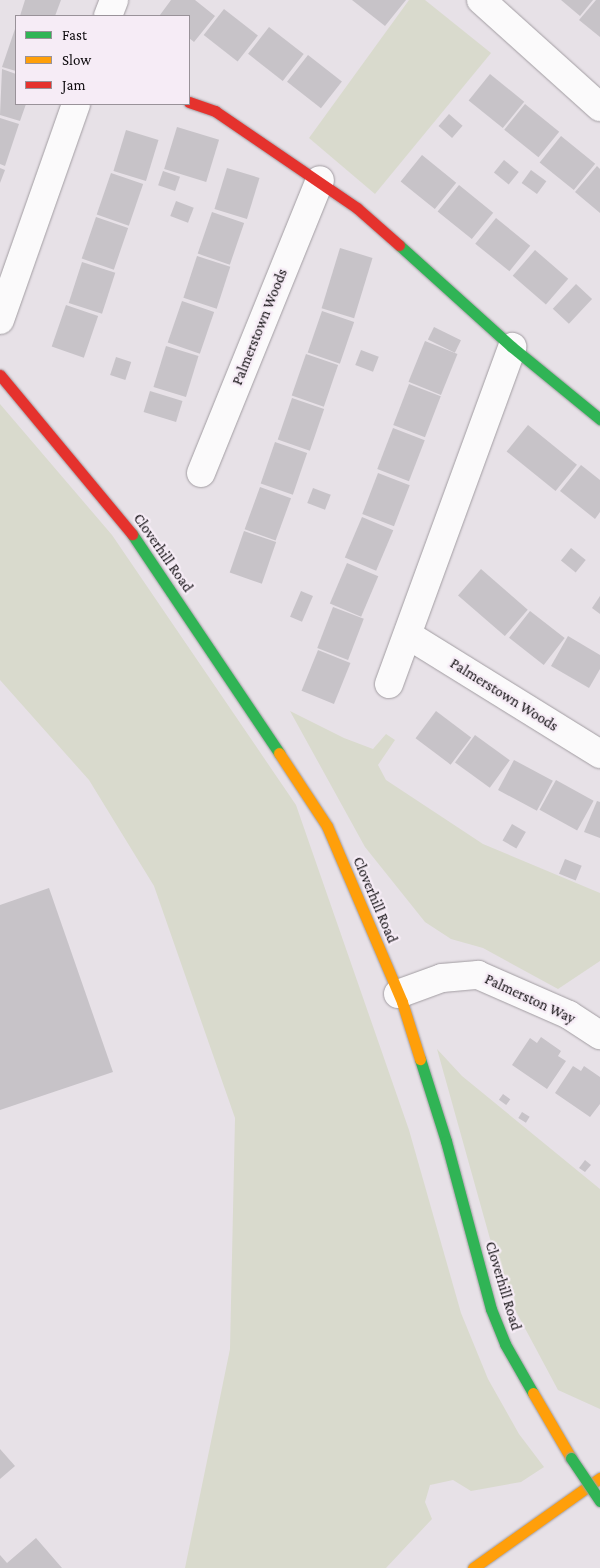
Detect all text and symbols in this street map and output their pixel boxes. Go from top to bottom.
legend [15,15,190,105]
text: Fast [62,27,87,43]
text: Slow [62,52,91,68]
text: Jam [62,77,85,93]
street label: Palmerstown Woods [228,266,292,388]
street label: Cloverhill Road [129,510,197,596]
street label: Palmerstown Woods [447,655,561,735]
street label: Cloverhill Road [349,854,401,946]
street label: Palmerston Way [482,970,578,1028]
street label: Cloverhill Road [481,1239,525,1333]

